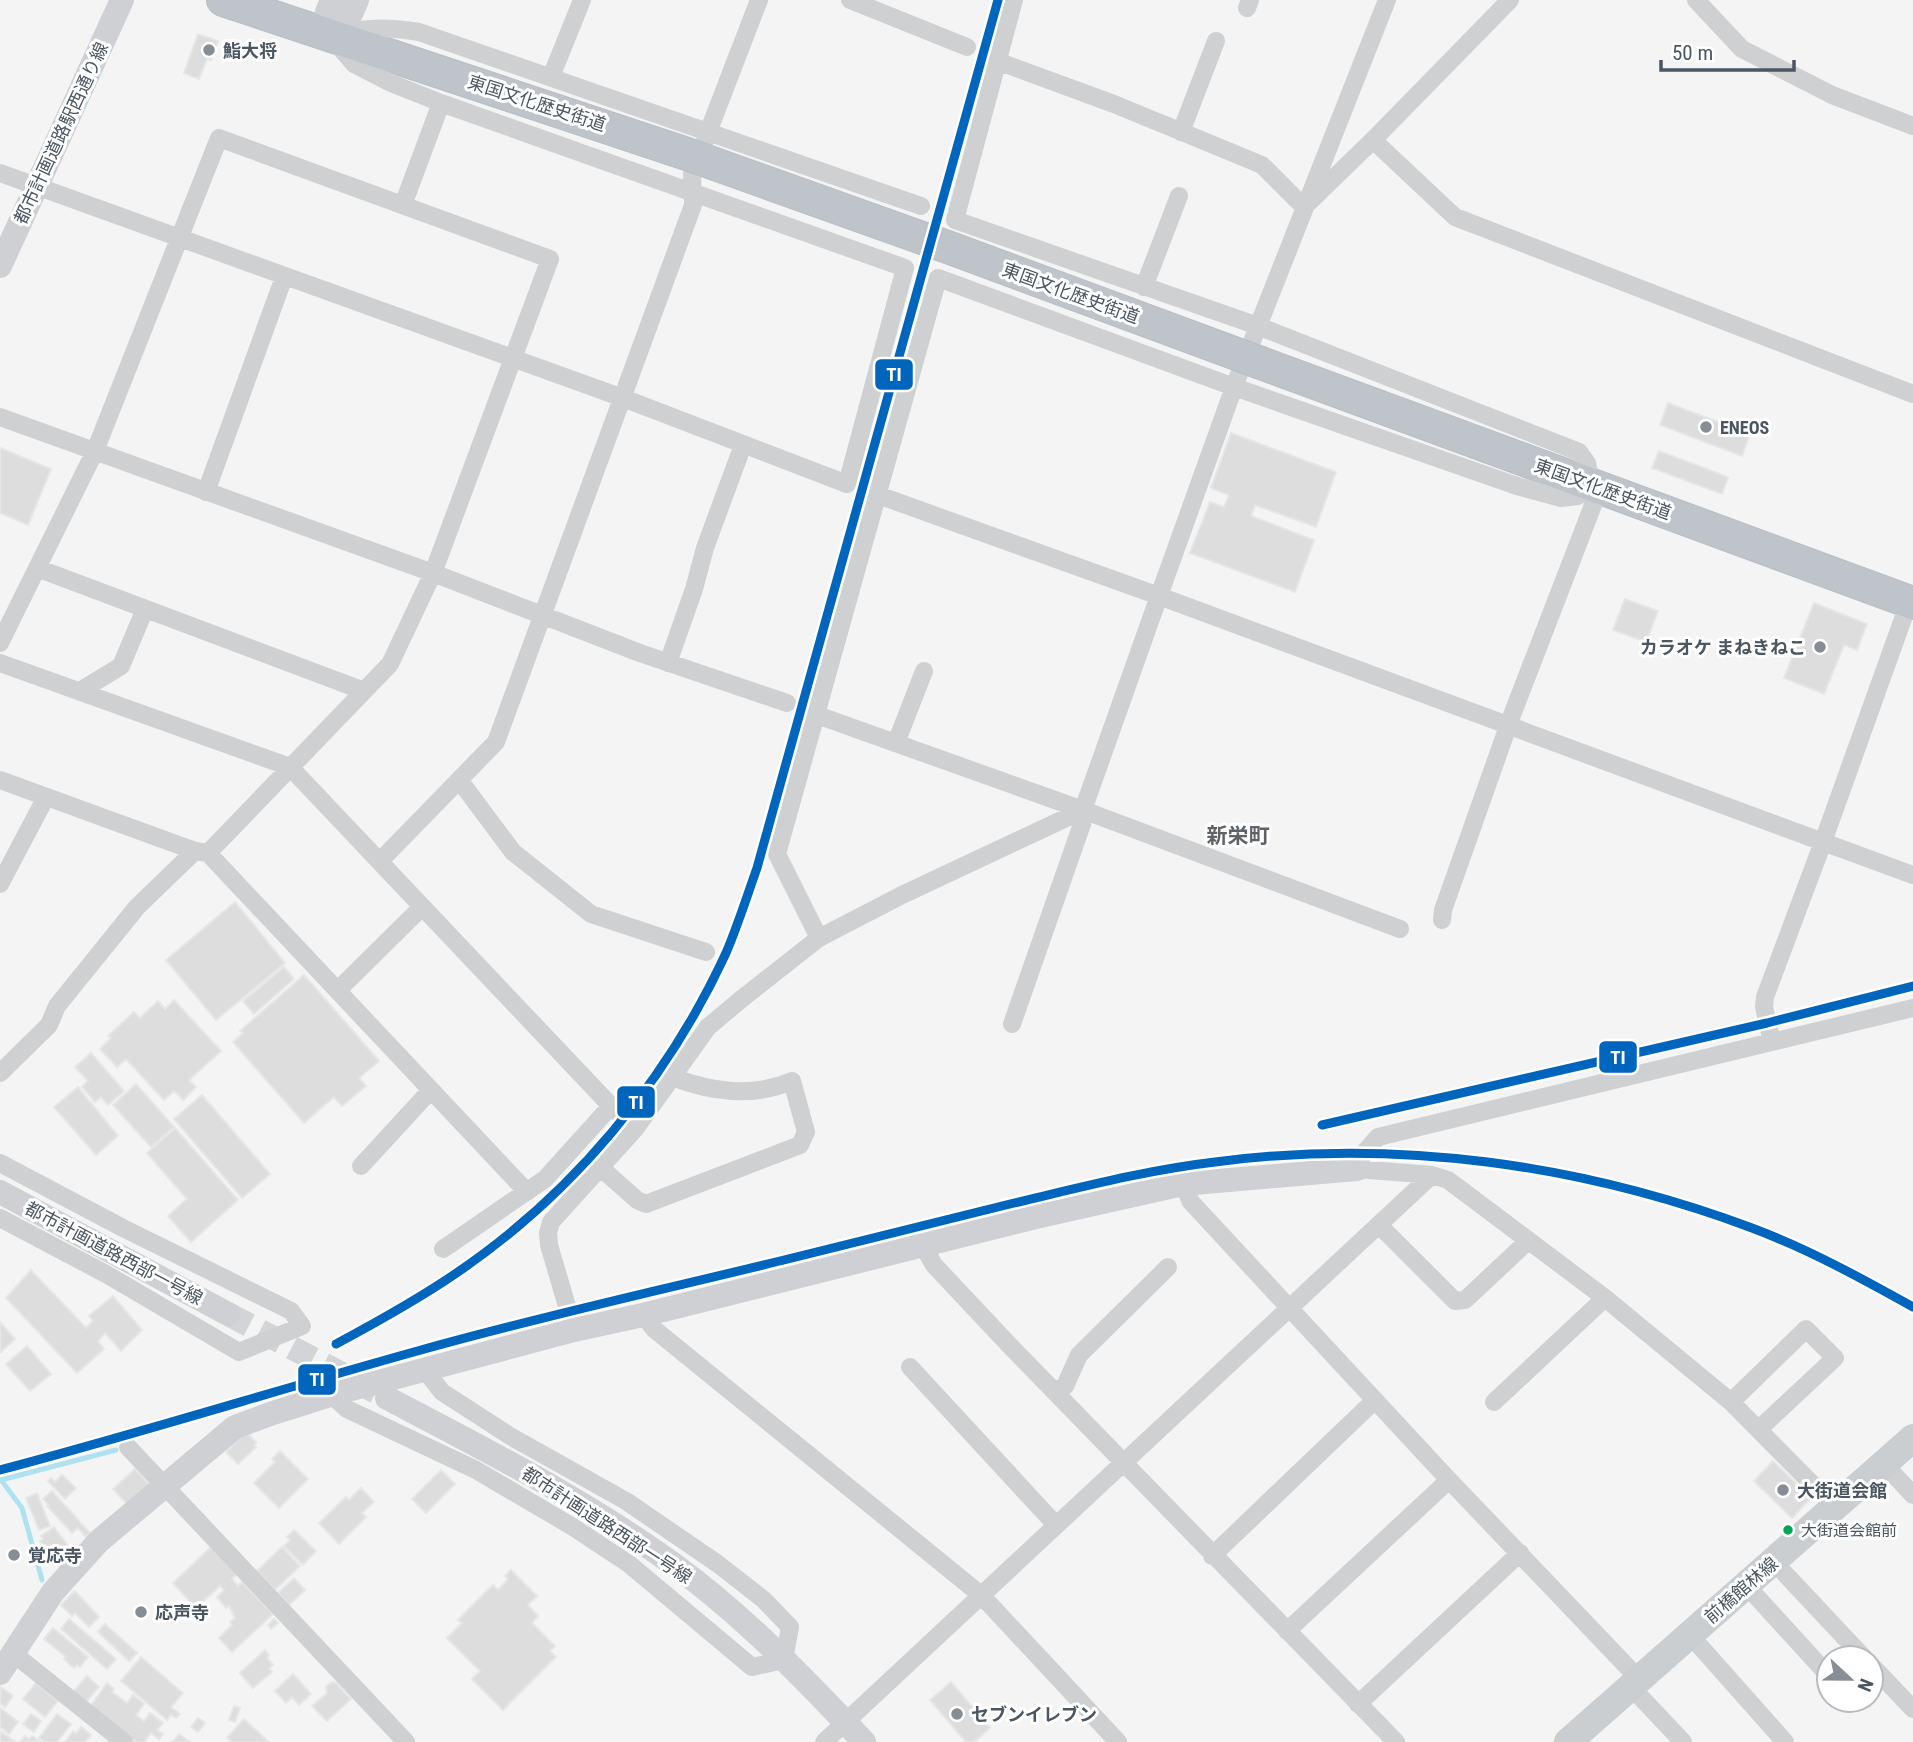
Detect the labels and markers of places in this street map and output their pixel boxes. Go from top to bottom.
place label: 鮨大将 [223,40,277,61]
marker: 鮨大将 [201,42,217,58]
place label: ENEOS [1720,417,1770,438]
marker: ENEOS [1698,419,1714,435]
place label: カラオケ まねきねこ [1640,637,1806,658]
marker: カラオケ まねきねこ [1812,639,1828,655]
place label: 大街道会館 [1797,1480,1887,1501]
marker: 大街道会館 [1775,1482,1791,1498]
place label: 大街道会館前 [1801,1521,1897,1540]
marker: 大街道会館前 [1781,1523,1795,1537]
place label: 覚応寺 [28,1545,82,1566]
marker: 覚応寺 [6,1547,22,1563]
place label: 応声寺 [155,1602,209,1623]
marker: 応声寺 [133,1604,149,1620]
place label: セブンイレブン [971,1704,1097,1725]
marker: セブンイレブン [949,1706,965,1722]

